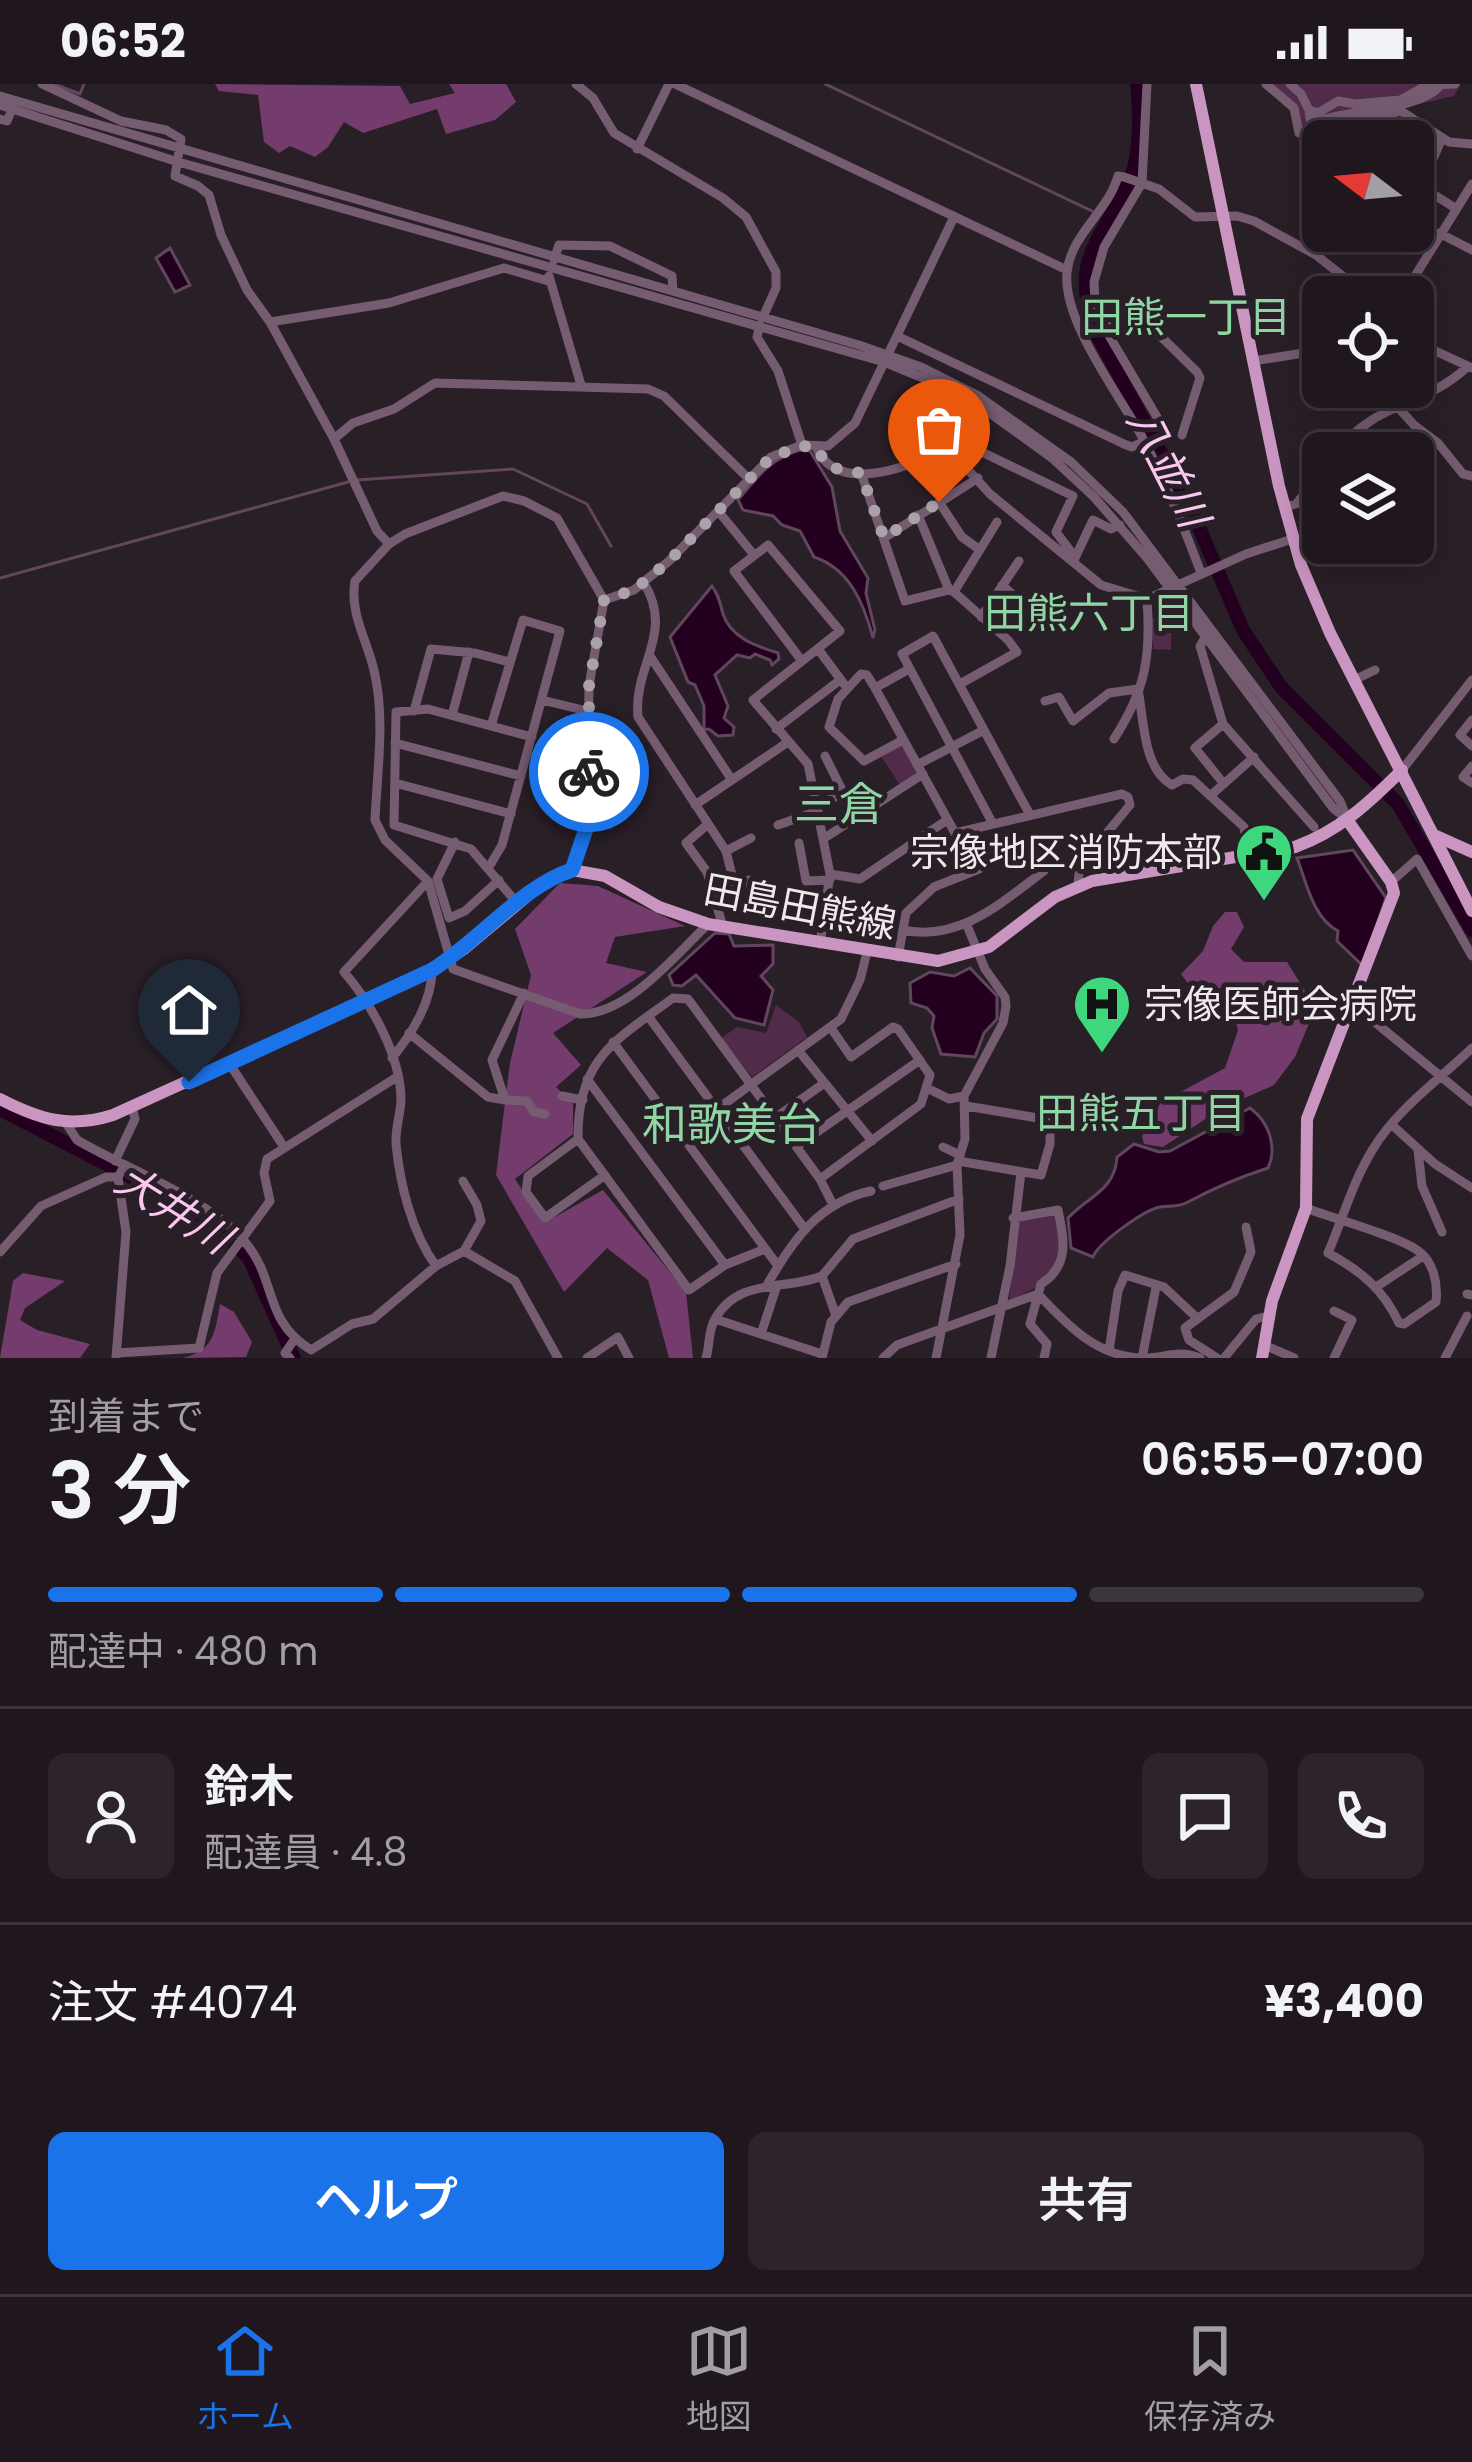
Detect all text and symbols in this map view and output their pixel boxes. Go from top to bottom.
text: 06:52 [60,10,186,73]
north arrow [1302,120,1434,252]
map controls [1302,120,1434,564]
button: locate [1302,276,1434,408]
district label: 田熊一丁目 [1081,288,1291,347]
pin [888,379,990,502]
icon: bag [906,397,972,463]
water label: 八並川 [1113,398,1225,541]
button: layers [1302,432,1434,564]
district label: 田熊六丁目 [984,584,1194,643]
courier [529,712,649,832]
icon: bike [556,739,622,805]
district label: 三倉 [794,773,884,836]
public building icon: 宗像地区消防本部 [1233,821,1295,903]
place label: 宗像地区消防本部 [910,825,1222,880]
street label: 田島田熊線 [699,861,901,953]
pin [138,959,240,1082]
hospital icon: 宗像医師会病院 [1071,973,1133,1055]
icon: home [156,977,222,1043]
place label: 宗像医師会病院 [1144,977,1417,1032]
district label: 田熊五丁目 [1036,1084,1246,1143]
district label: 和歌美台 [642,1093,822,1156]
water label: 大井川 [104,1151,245,1270]
text: 到着まで [48,1389,204,1444]
text: 06:55–07:00 [1141,1428,1424,1491]
text: 3 分 [48,1436,191,1545]
text: 配達中 · 480 m [48,1624,318,1679]
button: person [48,1753,174,1879]
button: chat [1142,1753,1268,1879]
button: phone [1298,1753,1424,1879]
text: 鈴木 [204,1755,294,1818]
text: 配達員 · 4.8 [204,1825,407,1880]
text: ¥3,400 [1265,1970,1424,2033]
text: 注文 #4074 [48,1971,297,2034]
button: ヘルプ [48,2132,724,2270]
button: 共有 [748,2132,1424,2270]
tab: ホーム [196,2318,294,2442]
tab: 地図 [686,2318,752,2442]
tab: 保存済み [1144,2318,1276,2442]

